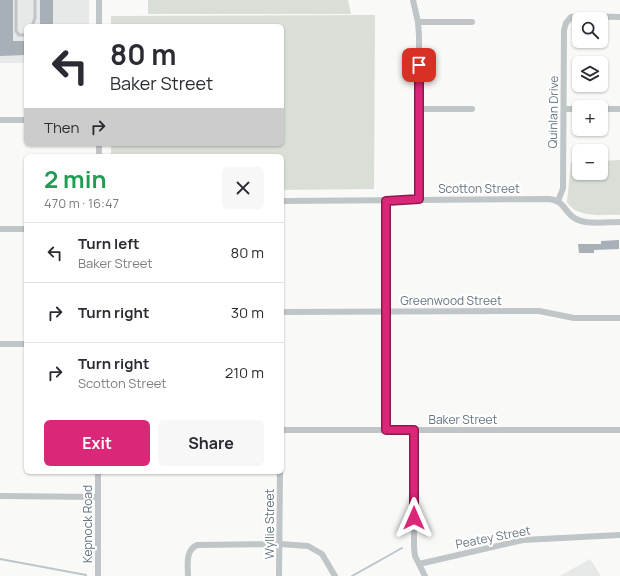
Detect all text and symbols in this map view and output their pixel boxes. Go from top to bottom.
map controls [572,12,608,180]
button: search [572,12,608,48]
text: 80 m [110,35,176,73]
icon: left [44,40,96,92]
pin [402,48,436,82]
icon: arrive [408,54,430,76]
button: layers [572,56,608,92]
text: Baker Street [110,71,213,95]
street label: Quinlan Drive [544,75,562,149]
button: + [572,100,608,136]
icon: right [87,116,109,138]
text: Then [44,117,79,138]
button: − [572,144,608,180]
text: 2 min [44,162,106,195]
button: close [222,167,264,209]
street label: Scotton Street [438,180,520,197]
text: 470 m · 16:47 [44,194,119,212]
text: Turn left [78,233,140,254]
icon: left [44,242,66,264]
text: 80 m [230,242,264,263]
text: Baker Street [78,254,153,272]
street label: Greenwood Street [400,292,502,309]
icon: right [44,302,66,324]
text: Turn right [78,302,149,323]
text: 30 m [231,302,264,323]
text: Turn right [78,353,149,374]
icon: right [44,362,66,384]
text: 210 m [225,362,264,383]
text: Scotton Street [78,374,167,392]
street label: Baker Street [429,411,498,428]
button: Exit [44,420,150,466]
button: Share [158,420,264,466]
street label: Kepnock Road [79,485,96,563]
street label: Wyllie Street [261,488,278,559]
position arrow [393,497,435,539]
street label: Peatey Street [454,521,532,553]

